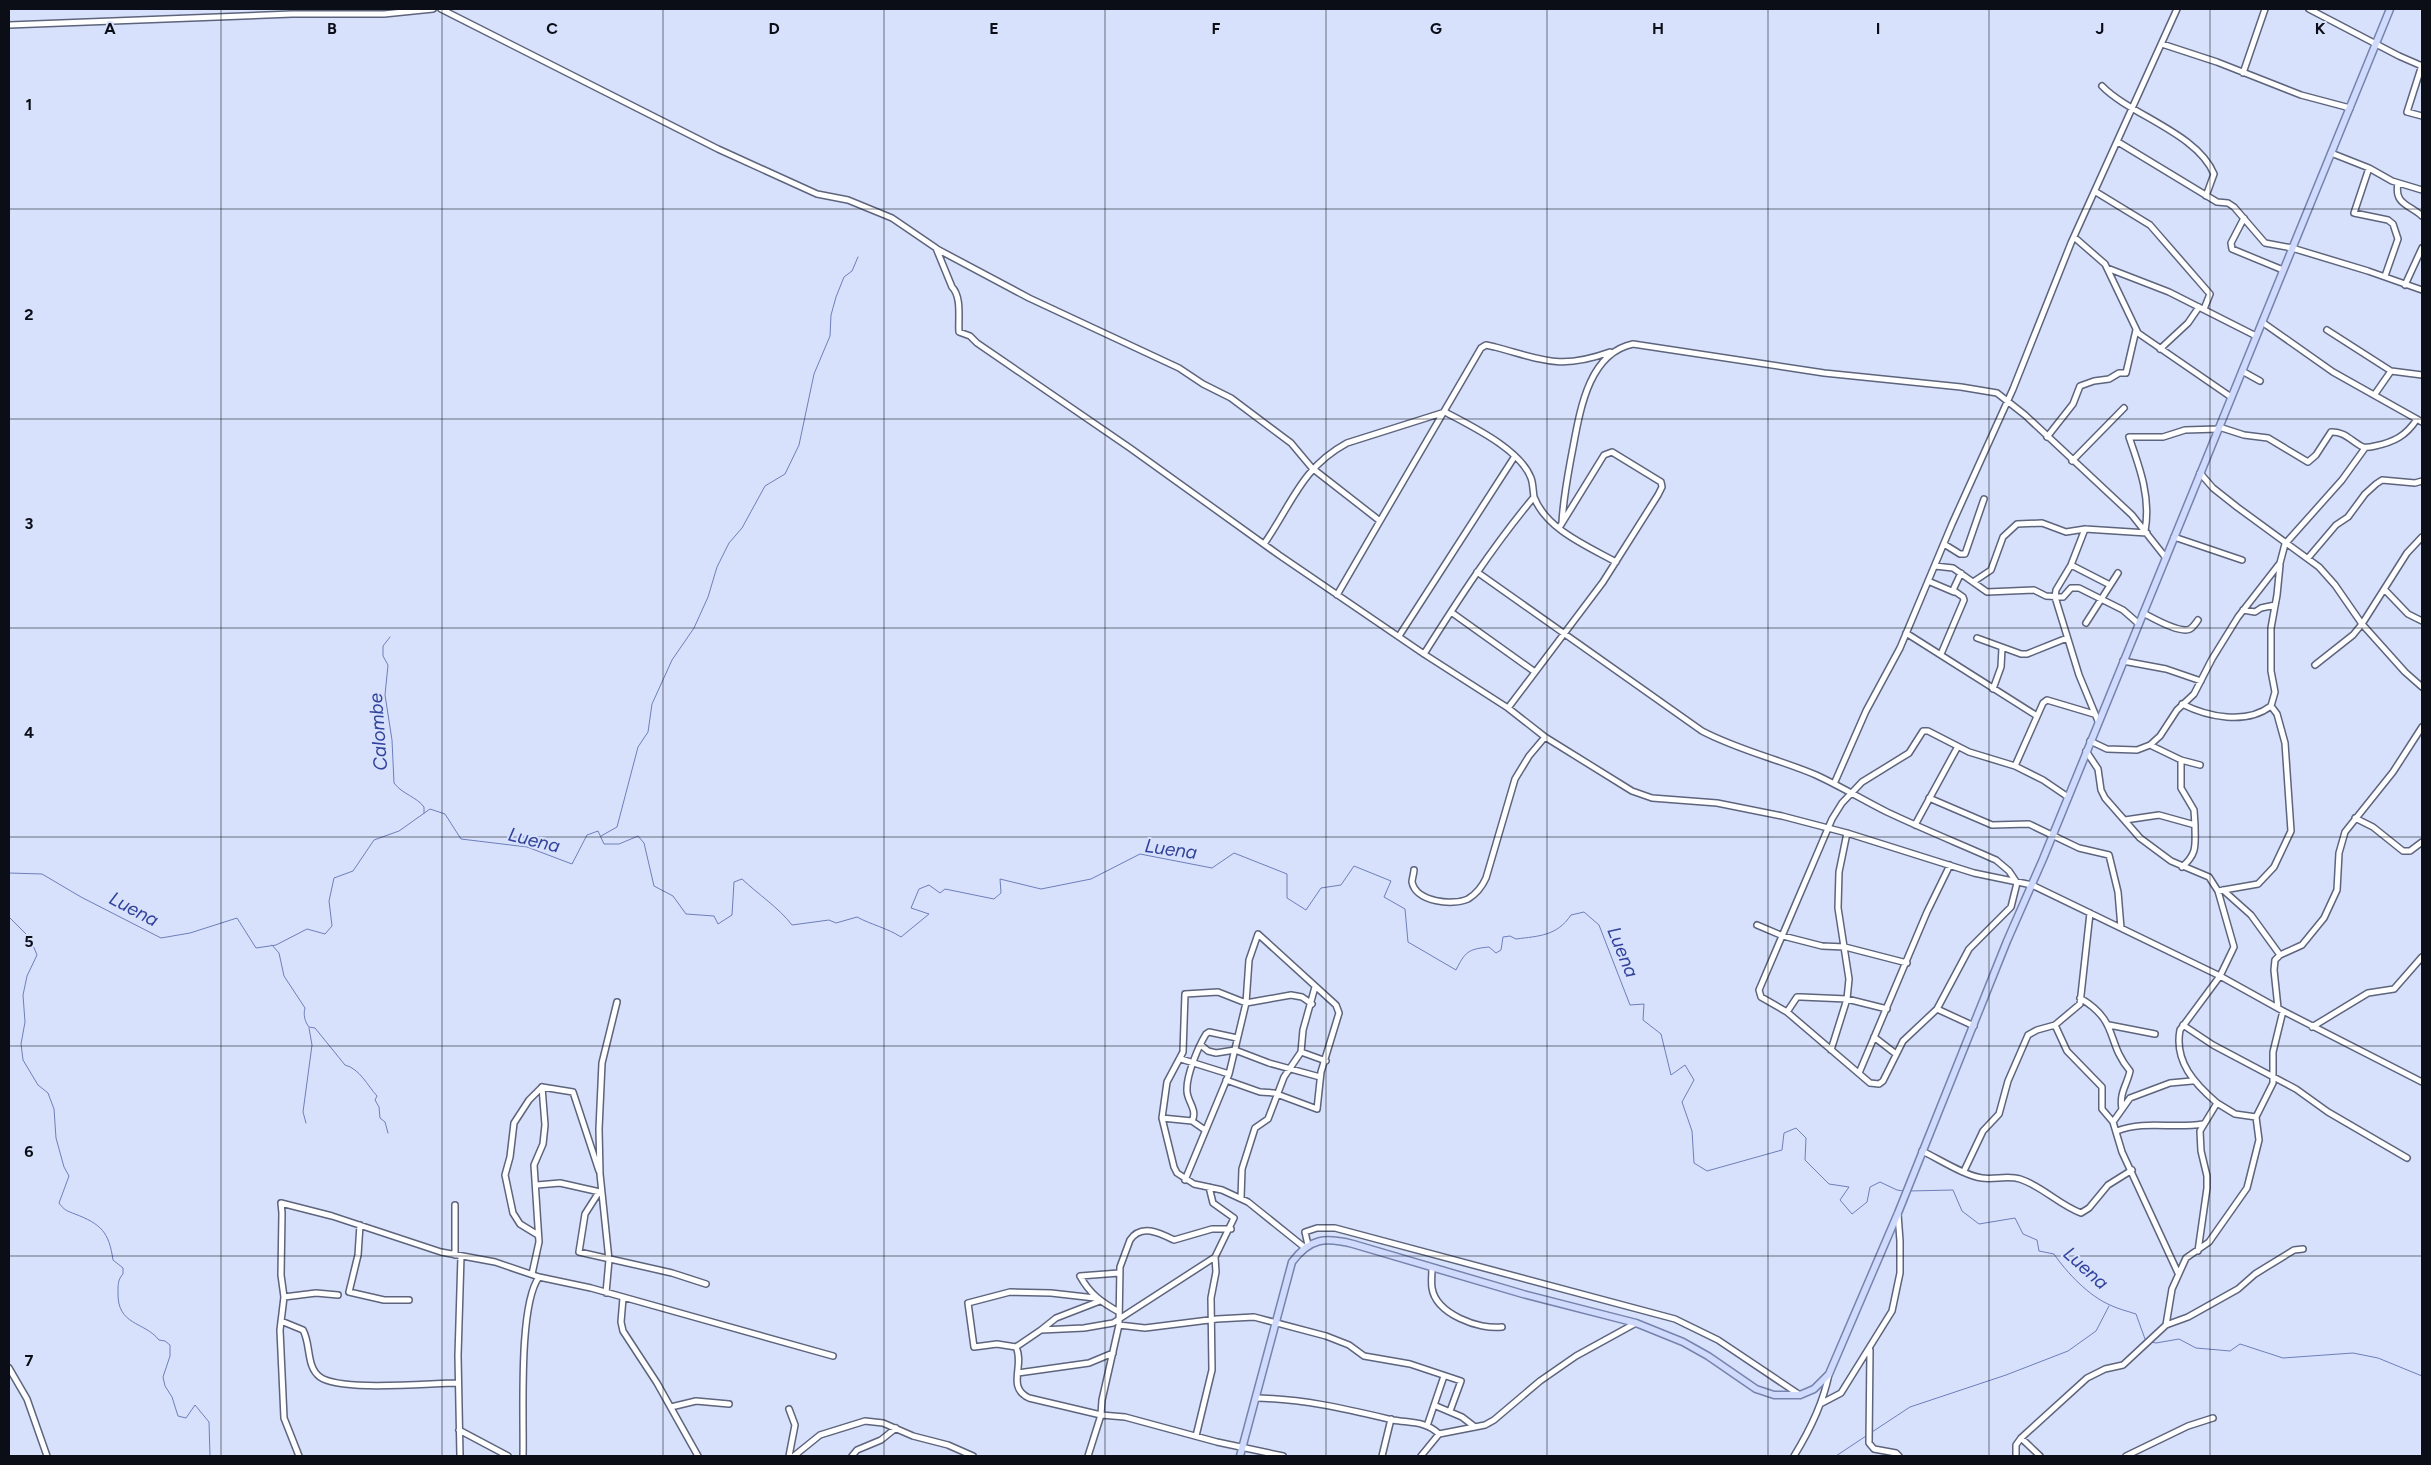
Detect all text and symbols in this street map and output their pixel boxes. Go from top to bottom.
text: A [104,19,116,38]
text: B [327,19,337,38]
text: C [546,19,558,38]
text: D [768,19,780,38]
text: E [989,19,999,38]
text: F [1212,19,1221,38]
text: G [1430,19,1442,38]
text: H [1652,19,1664,38]
text: I [1876,19,1880,38]
text: J [2096,19,2104,38]
text: K [2315,19,2326,38]
text: 1 [26,95,32,114]
text: 2 [24,305,34,324]
text: 3 [25,514,34,533]
water label: Calombe [364,692,392,772]
text: 4 [24,723,34,742]
water label: Luena [506,822,562,858]
water label: Luena [1143,834,1199,864]
water label: Luena [105,886,163,932]
water label: Luena [1602,923,1644,981]
text: 5 [24,932,34,951]
text: 6 [24,1142,34,1161]
water label: Luena [2059,1242,2113,1294]
text: 7 [25,1351,34,1370]

